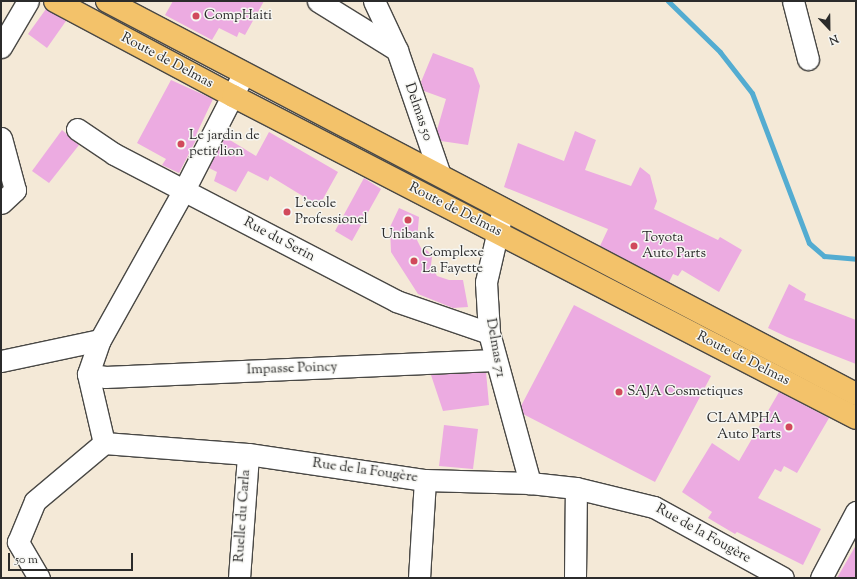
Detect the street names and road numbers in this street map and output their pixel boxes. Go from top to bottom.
street label: Route de Delmas [118,30,216,92]
street label: Delmas 50 [400,81,436,143]
street label: Route de Delmas [406,179,504,241]
street label: Rue du Serin [240,214,318,266]
street label: Delmas 71 [482,317,508,379]
street label: Route de Delmas [694,328,792,390]
street label: Impasse Poincy [246,359,338,379]
street label: Rue de la Fougère [311,455,419,487]
street label: Ruelle du Carla [231,469,255,563]
street label: Rue de la Fougère [653,501,753,567]

